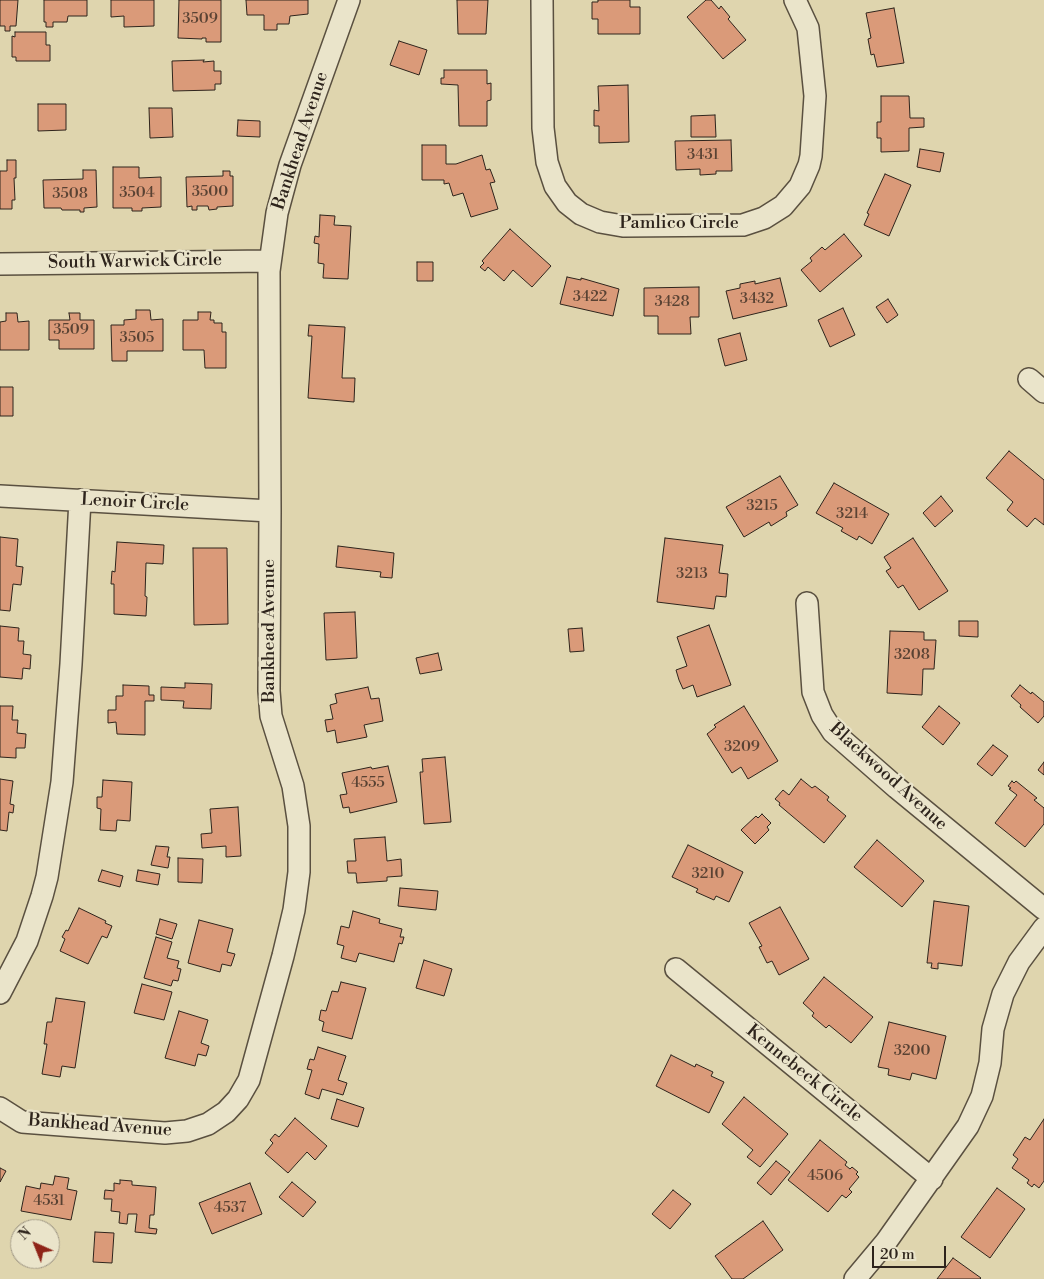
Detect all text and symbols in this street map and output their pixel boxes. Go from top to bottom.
house number: 3509 [182,10,218,28]
street label: Bankhead Avenue [268,69,334,213]
house number: 3431 [687,146,719,164]
house number: 3500 [192,183,228,201]
house number: 3504 [119,184,155,202]
house number: 3508 [52,185,88,203]
street label: Pamlico Circle [619,213,739,235]
street label: South Warwick Circle [48,250,222,274]
house number: 3422 [573,288,607,306]
house number: 3432 [740,290,774,308]
house number: 3428 [654,293,690,311]
house number: 3509 [53,321,89,339]
house number: 3505 [120,329,154,347]
street label: Lenoir Circle [80,489,190,517]
house number: 3215 [746,497,778,515]
house number: 3214 [836,505,868,523]
street label: Bankhead Avenue [259,559,281,703]
house number: 3213 [676,565,708,583]
house number: 3208 [894,646,930,664]
street label: Blackwood Avenue [825,718,951,836]
house number: 3209 [724,738,760,756]
house number: 4555 [351,774,385,792]
house number: 3210 [692,865,724,883]
street label: Kennebeck Circle [741,1020,867,1128]
house number: 3200 [894,1042,930,1060]
street label: Bankhead Avenue [27,1110,173,1142]
house number: 4506 [807,1167,843,1185]
house number: 4531 [33,1192,65,1210]
house number: 4537 [214,1199,246,1217]
north arrow [10,1219,60,1269]
text: N [15,1224,36,1244]
scale bar [874,1236,948,1268]
text: 20 m [880,1245,915,1264]

